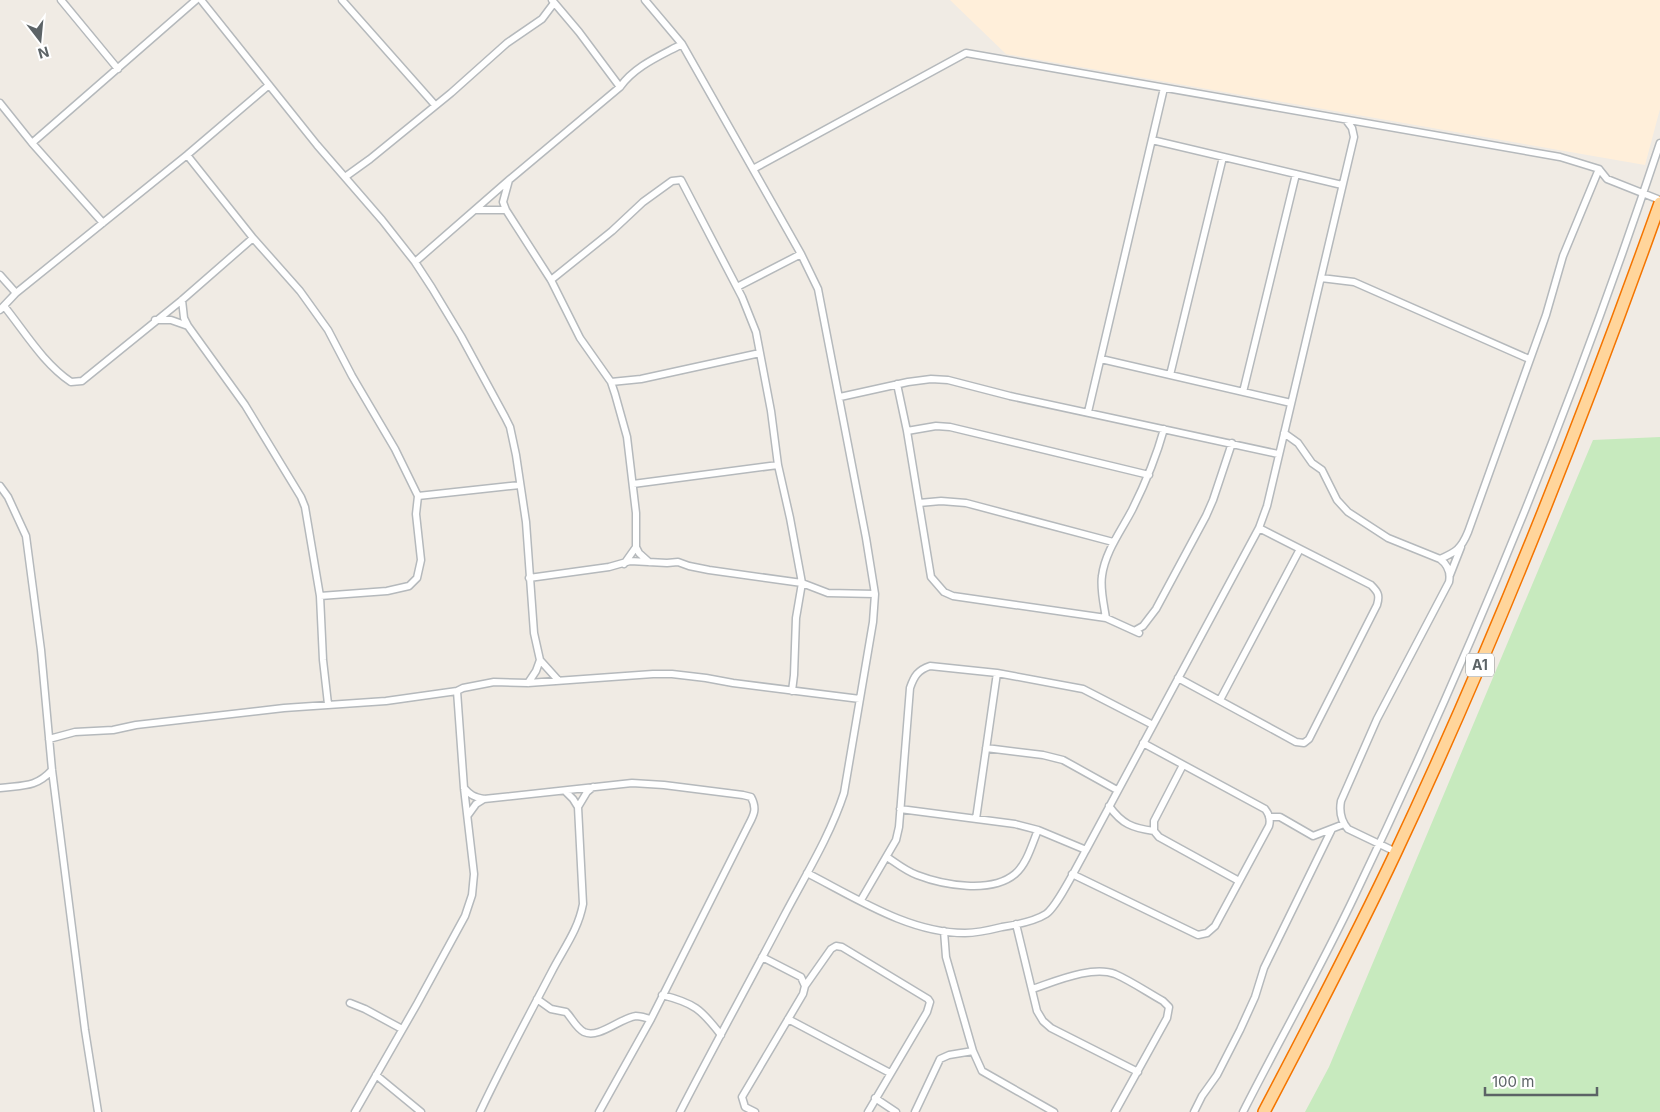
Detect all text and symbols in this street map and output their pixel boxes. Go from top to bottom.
north arrow [15,15,65,65]
text: N [36,43,51,63]
road number: A1 [1466,654,1494,676]
scale bar [1485,1064,1598,1096]
text: 100 m [1492,1072,1534,1091]

